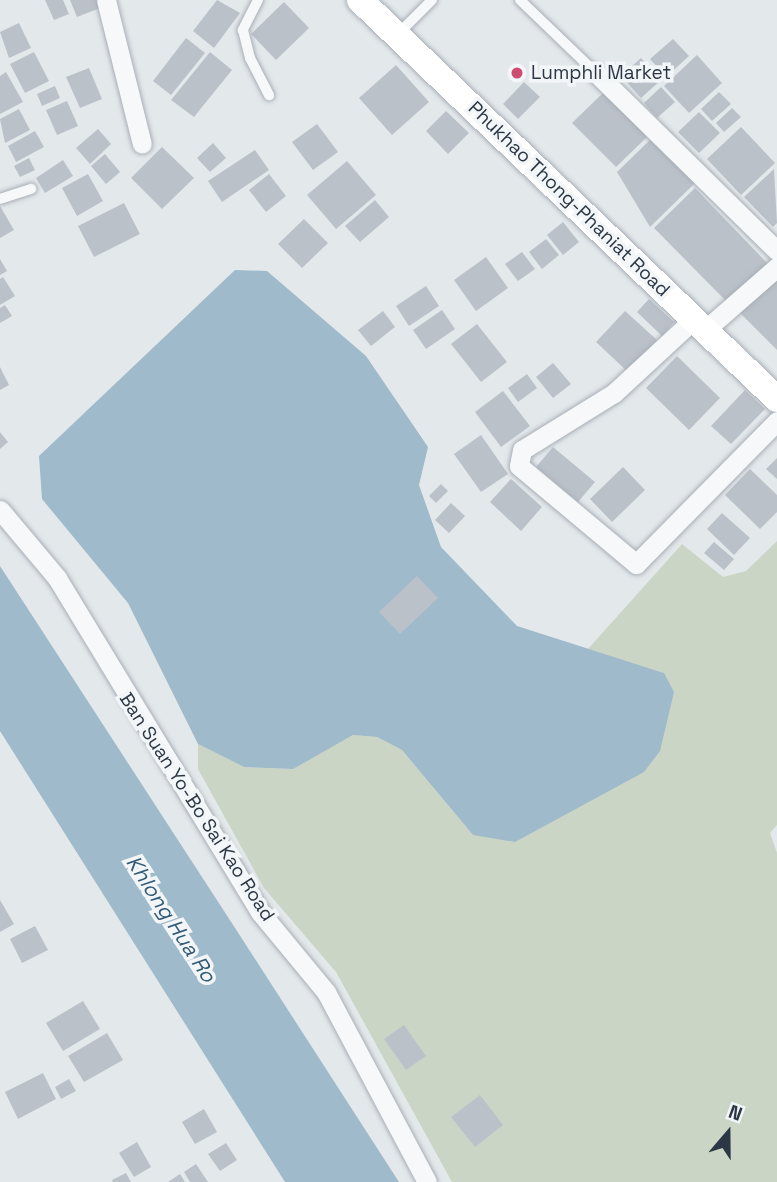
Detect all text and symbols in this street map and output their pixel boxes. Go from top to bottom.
place label: Lumphli Market [531,62,671,84]
marker: Lumphli Market [509,65,525,81]
street label: Phukhao Thong-Phaniat Road [463,96,675,302]
street label: Ban Suan Yo-Bo Sai Kao Road [114,688,280,926]
water label: Khlong Hua Ro [121,851,221,987]
north arrow [693,1098,763,1168]
text: N [725,1099,746,1127]

